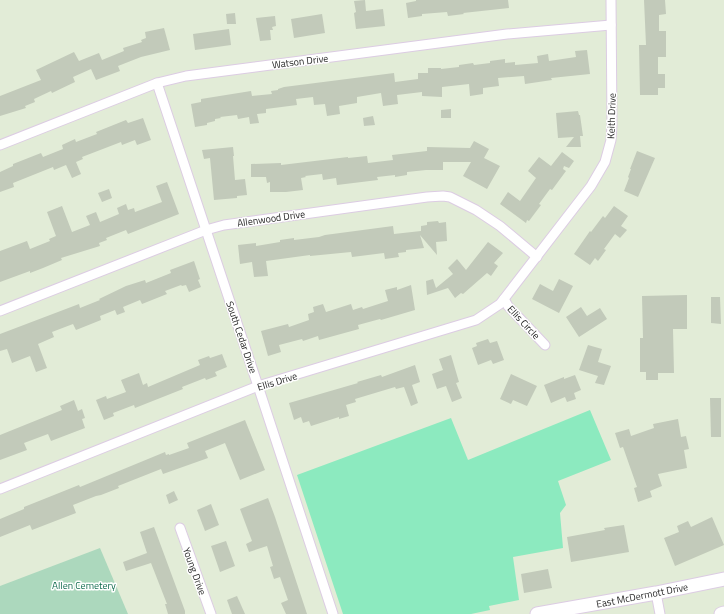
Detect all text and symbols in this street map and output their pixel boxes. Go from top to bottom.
street label: Watson Drive [271,51,329,72]
street label: Keith Drive [603,93,620,139]
street label: Allenwood Drive [236,206,306,231]
street label: South Cedar Drive [222,299,261,375]
street label: Ellis Circle [504,302,543,343]
street label: Ellis Drive [255,368,299,395]
street label: Young Drive [179,545,210,597]
park label: Allen Cemetery [52,578,116,593]
street label: East McDermott Drive [595,579,689,612]

